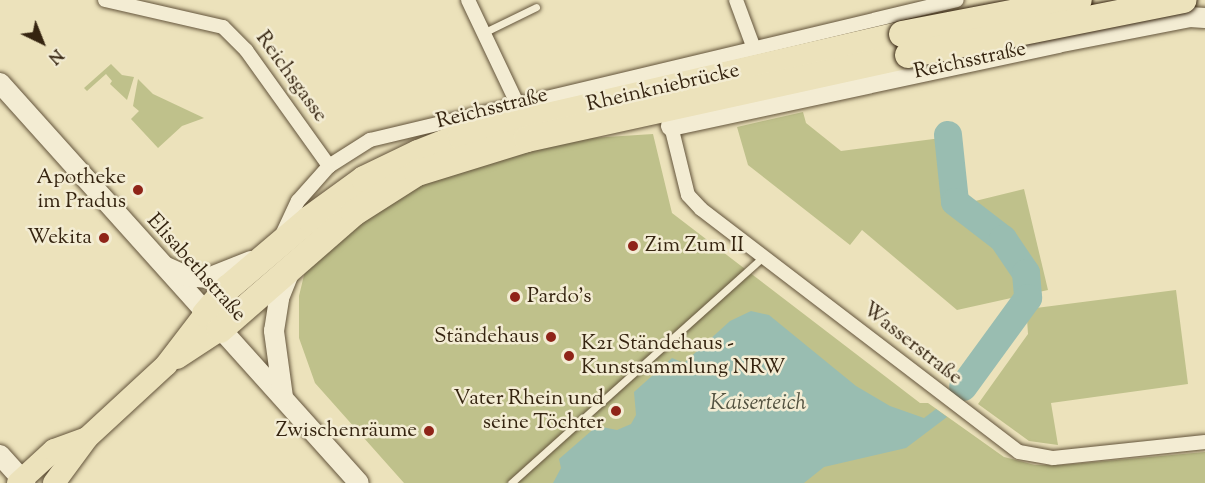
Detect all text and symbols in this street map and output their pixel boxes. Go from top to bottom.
north arrow [12,12,72,72]
street label: Reichsgasse [250,27,332,127]
street label: Reichsstraße [912,37,1028,85]
text: N [42,43,67,68]
street label: Rheinkniebrücke [584,58,742,118]
street label: Reichsstraße [434,83,550,135]
place label: Apotheke im Pradus [36,165,126,215]
marker: Apotheke im Pradus [131,183,145,197]
street label: Elisabethstraße [141,209,251,327]
place label: Wekita [27,225,92,251]
marker: Wekita [97,231,111,245]
place label: Zim Zum II [645,233,744,259]
marker: Zim Zum II [626,239,640,253]
place label: Pardo's [527,284,592,310]
marker: Pardo's [508,290,522,304]
street label: Wasserstraße [857,297,967,391]
place label: Ständehaus [434,324,539,350]
marker: Ständehaus [544,330,558,344]
place label: K21 Ständehaus - Kunstsammlung NRW [581,331,785,381]
marker: K21 Ständehaus - Kunstsammlung NRW [562,349,576,363]
place label: Vater Rhein und seine Töchter [454,386,604,436]
water label: Kaiserteich [710,392,806,418]
marker: Vater Rhein und seine Töchter [609,404,623,418]
place label: Zwischenräume [276,418,417,444]
marker: Zwischenräume [422,424,436,438]

